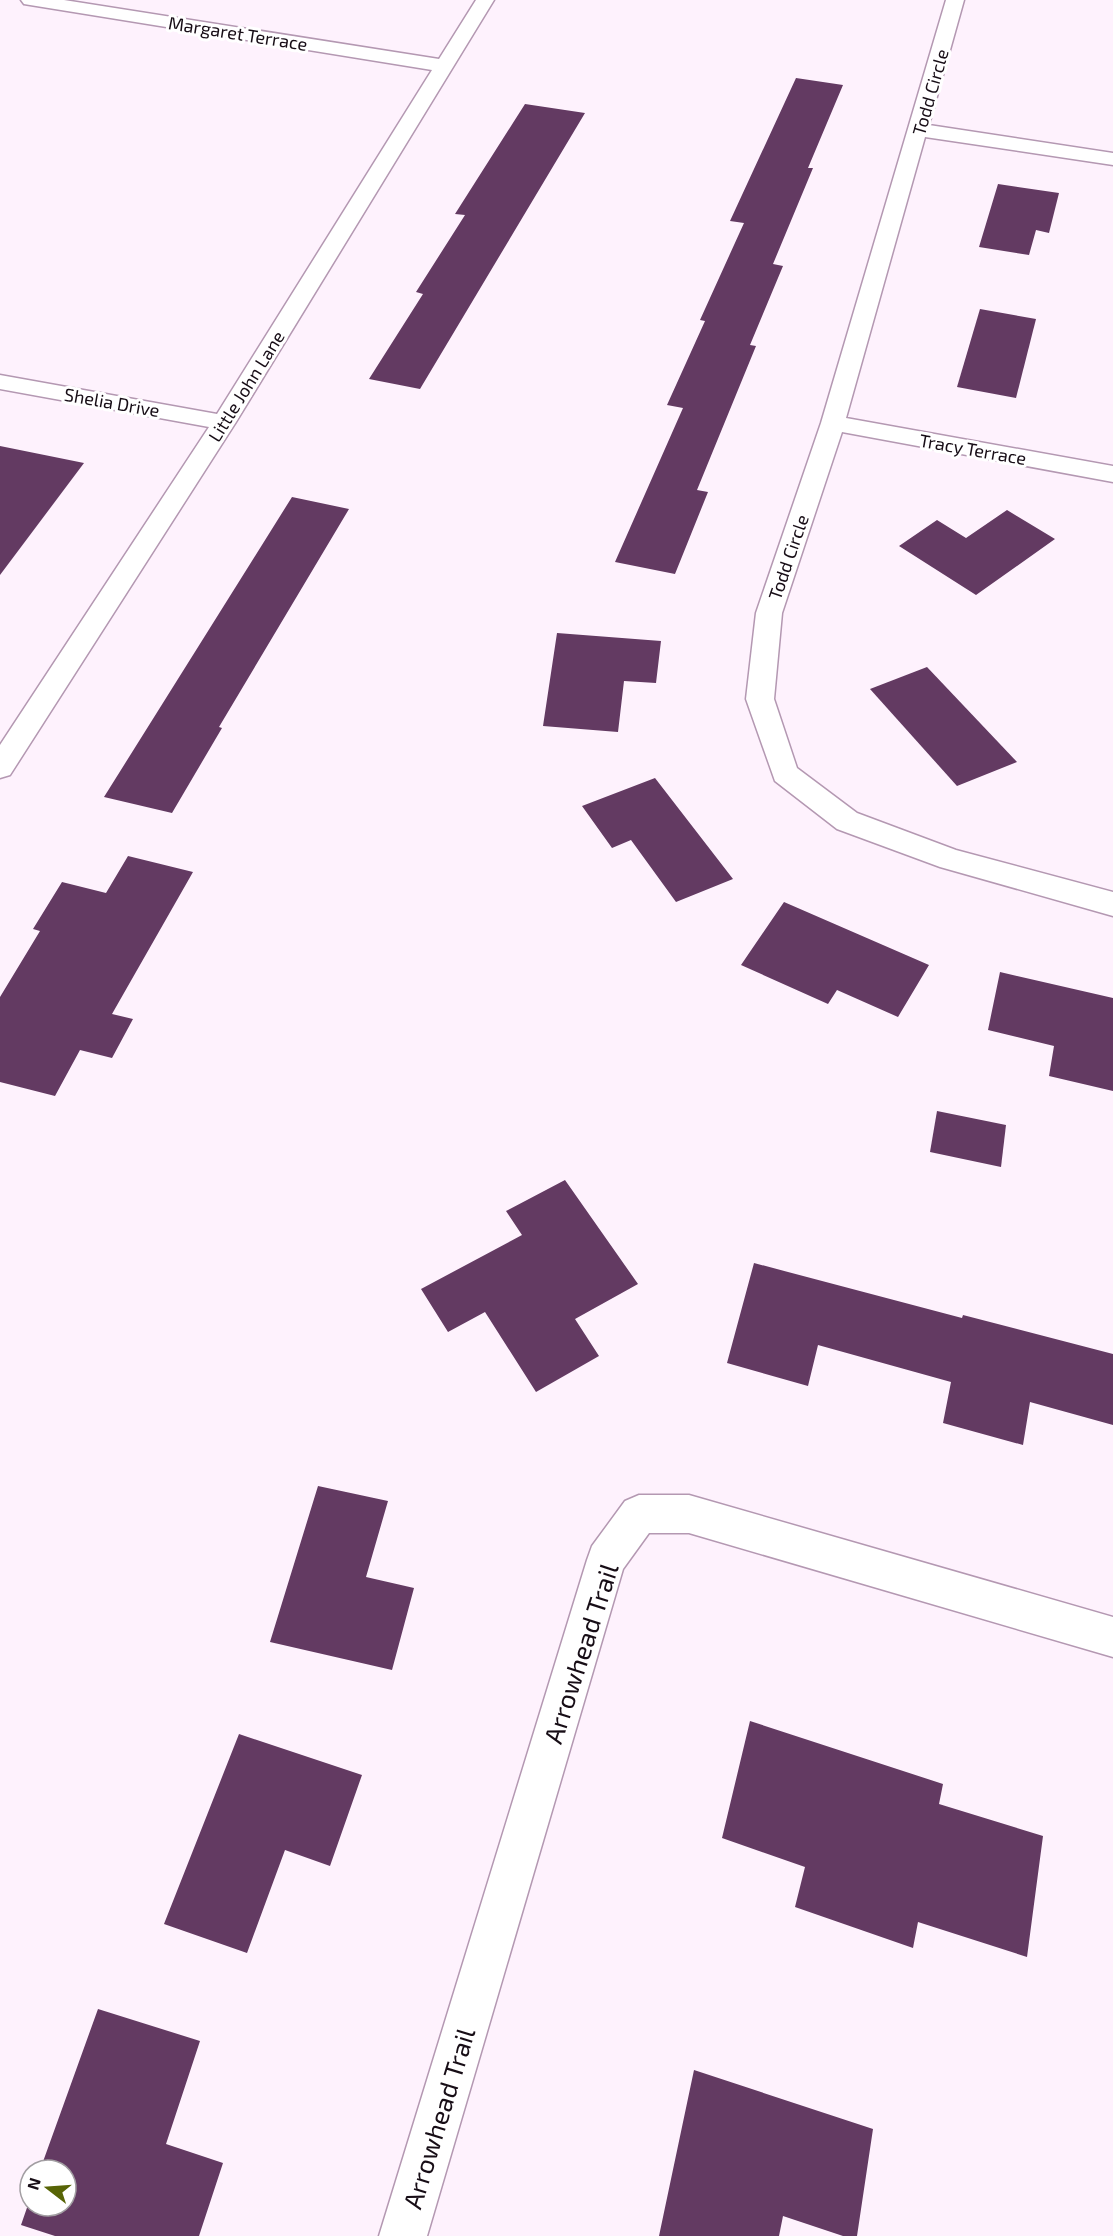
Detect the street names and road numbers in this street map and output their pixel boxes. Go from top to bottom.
street label: Margaret Terrace [167,11,309,55]
street label: Todd Circle [907,46,953,138]
street label: Little John Lane [203,326,289,446]
street label: Shelia Drive [62,383,162,421]
street label: Tracy Terrace [918,429,1028,469]
street label: Todd Circle [763,511,813,603]
street label: Arrowhead Trail [536,1559,624,1747]
street label: Arrowhead Trail [396,2023,480,2212]

